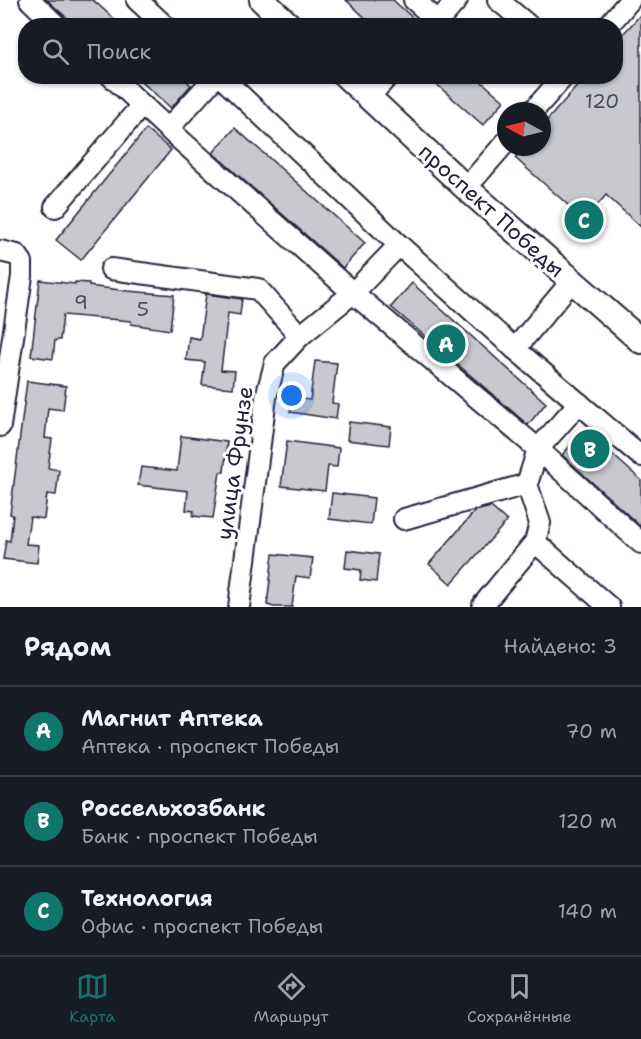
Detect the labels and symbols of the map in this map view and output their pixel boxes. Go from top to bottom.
house number: 120 [585,88,619,114]
north arrow [497,102,551,156]
street label: проспект Победы [412,137,571,284]
pin: C [564,198,604,242]
house number: 9 [74,289,88,315]
house number: 5 [137,296,149,322]
pin: A [426,322,466,366]
your location [277,381,306,410]
street label: улица Фрунзе [209,384,260,542]
pin: B [570,426,610,472]

